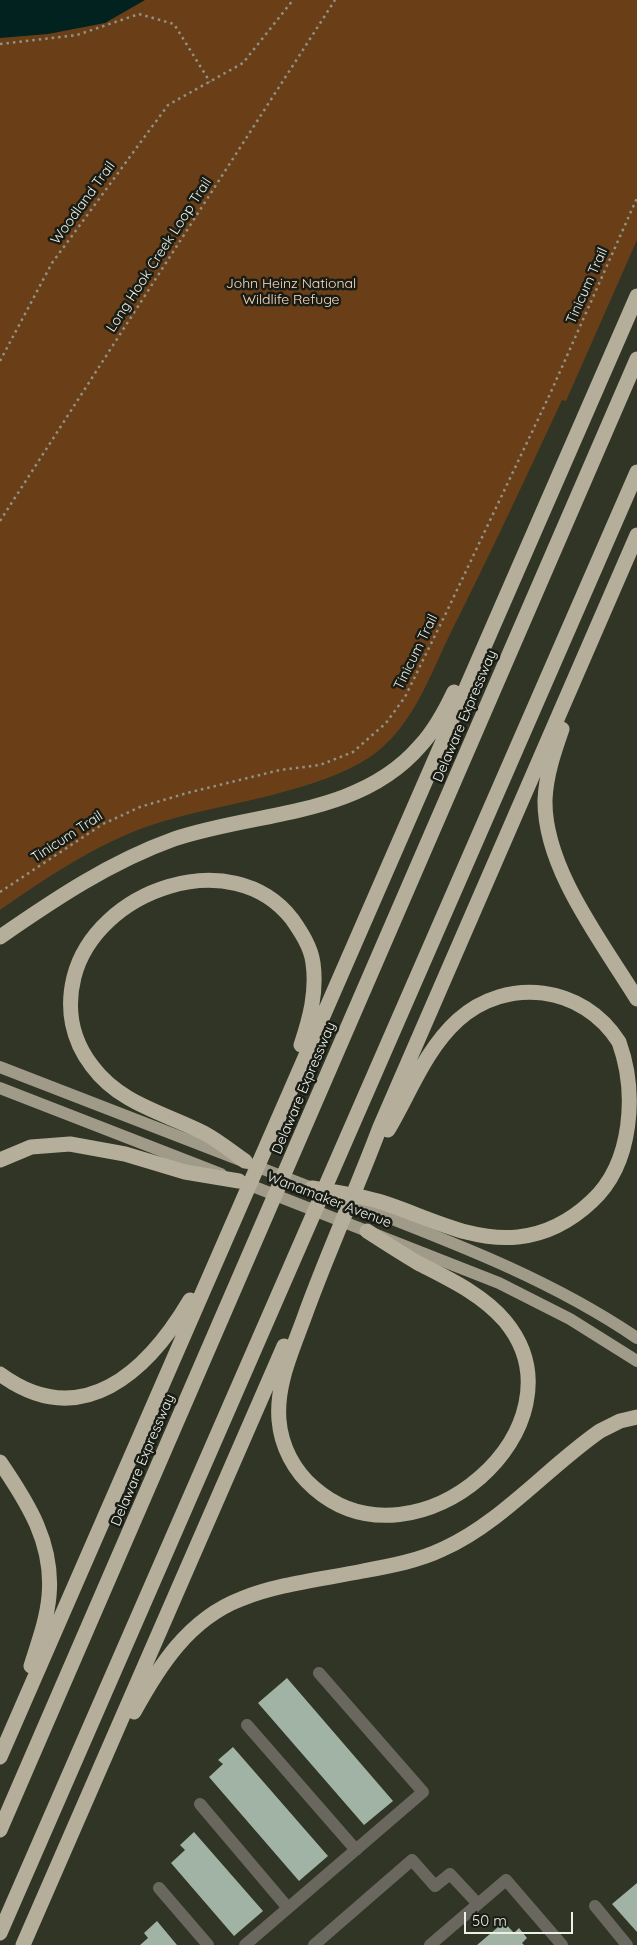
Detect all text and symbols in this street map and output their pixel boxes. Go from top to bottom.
street label: Woodland Trail [47,158,119,248]
street label: Long Hook Creek Loop Trail [103,175,215,335]
street label: Tinicum Trail [563,245,611,327]
park label: John Heinz National Wildlife Refuge [226,276,356,308]
street label: Tinicum Trail [391,612,441,692]
street label: Delaware Expressway [430,647,500,785]
street label: Tinicum Trail [28,808,106,866]
street label: Delaware Expressway [269,1019,339,1157]
street label: Wanamaker Avenue [264,1169,394,1231]
street label: Delaware Expressway [108,1391,178,1529]
scale bar [467,1902,576,1934]
text: 50 m [472,1911,507,1930]

